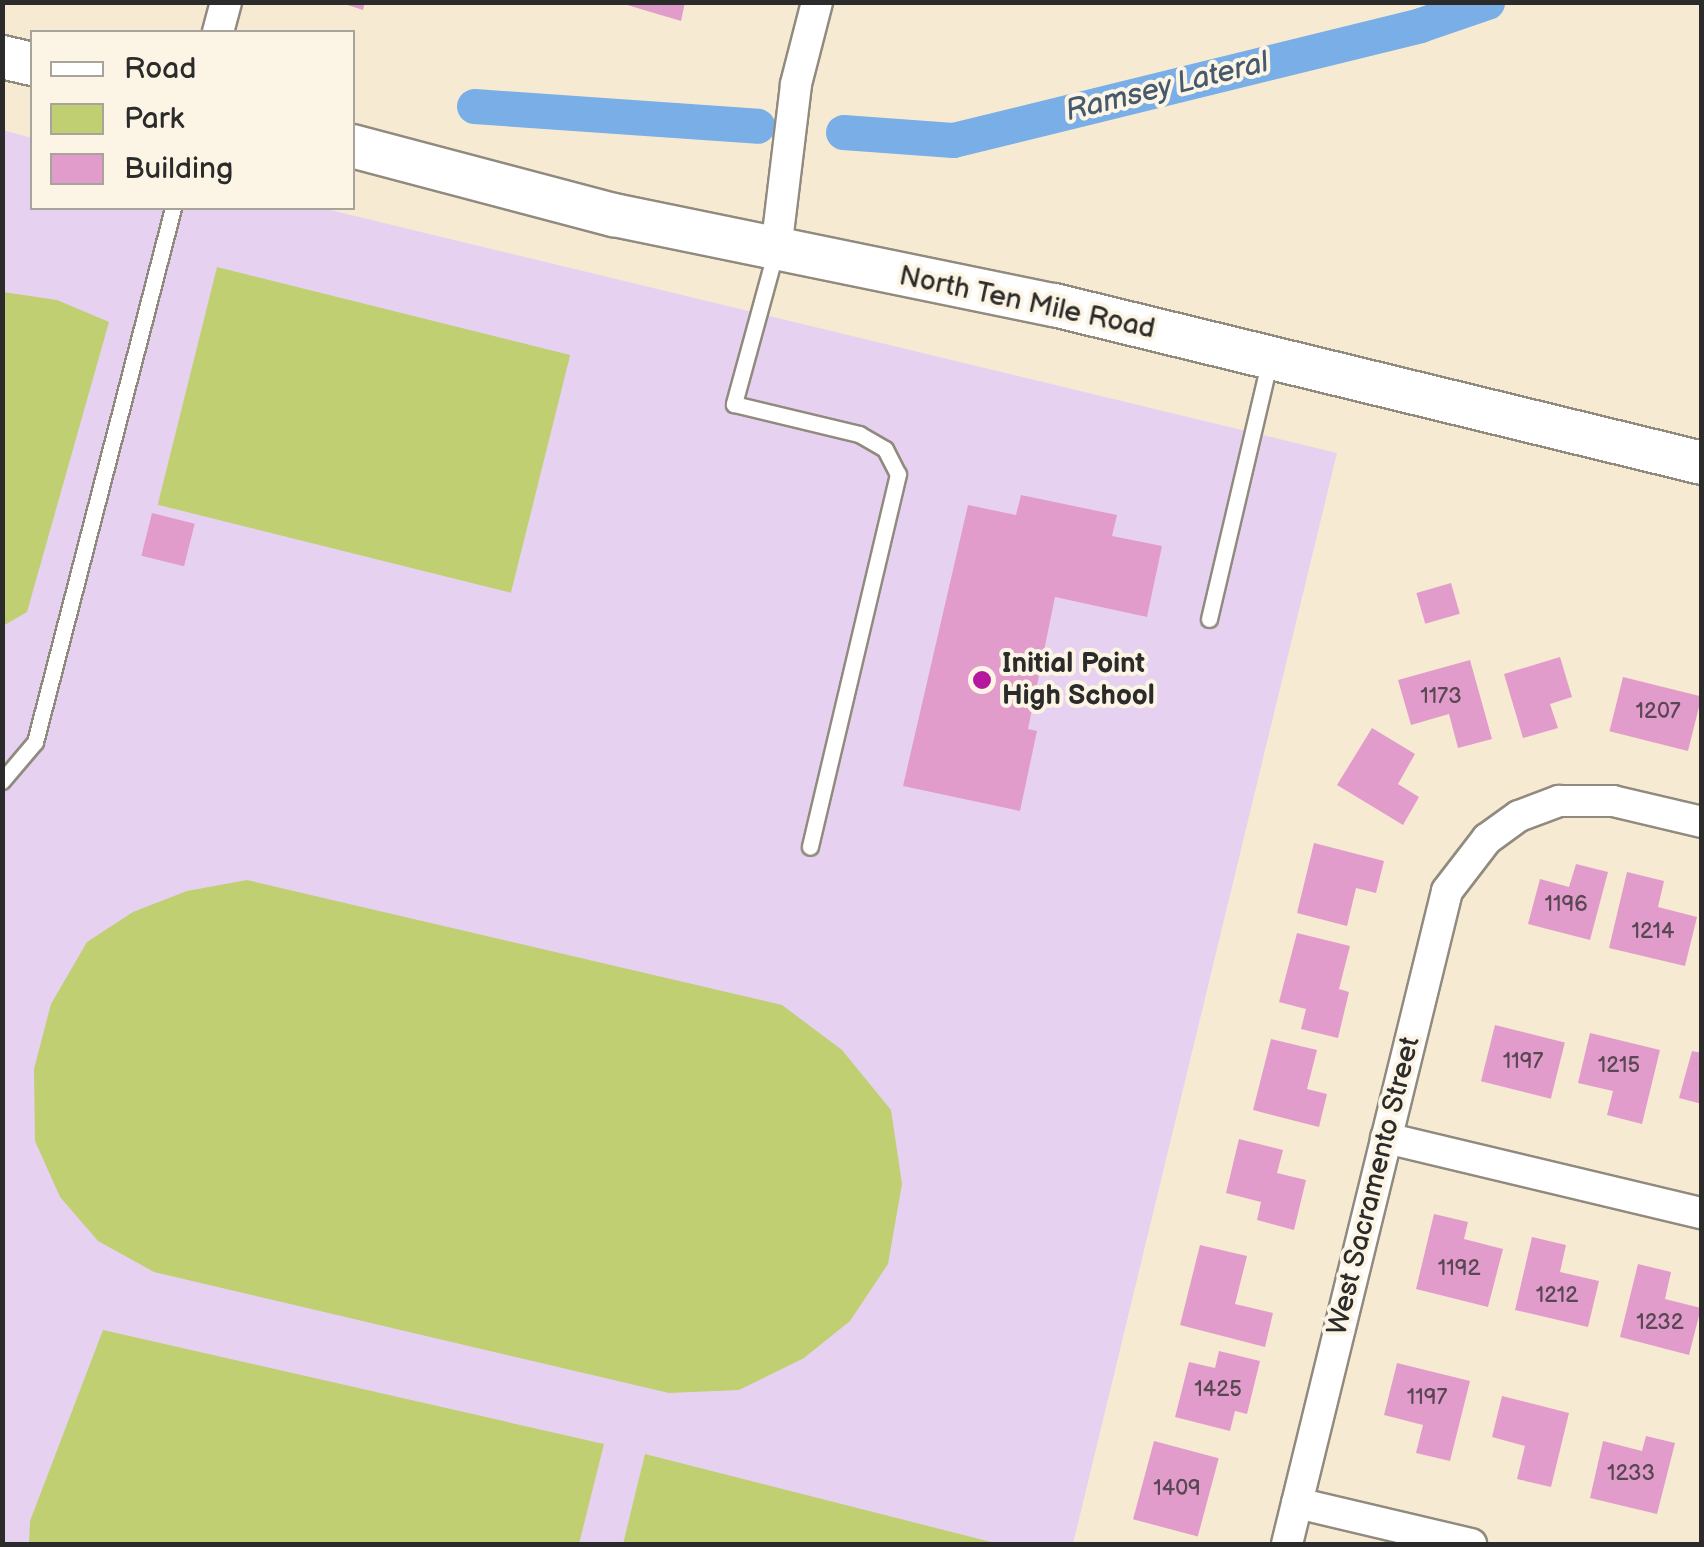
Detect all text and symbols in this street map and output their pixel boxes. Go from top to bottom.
legend [30,30,355,210]
water label: Ramsey Lateral [1061,44,1273,130]
text: Road [124,51,197,87]
text: Park [124,101,184,137]
text: Building [124,151,233,187]
street label: North Ten Mile Road [896,259,1158,347]
place label: Initial Point High School [1002,647,1155,713]
marker: Initial Point High School [971,669,993,691]
house number: 1173 [1420,684,1462,710]
house number: 1207 [1635,699,1681,725]
house number: 1196 [1544,892,1588,918]
house number: 1214 [1631,919,1675,945]
street label: West Sacramento Street [1321,1033,1427,1339]
house number: 1197 [1503,1049,1543,1075]
house number: 1215 [1598,1053,1640,1079]
house number: 1192 [1438,1256,1480,1282]
house number: 1212 [1536,1283,1578,1309]
house number: 1232 [1636,1310,1684,1336]
house number: 1425 [1194,1377,1242,1403]
house number: 1197 [1407,1385,1447,1411]
house number: 1233 [1607,1461,1655,1487]
house number: 1409 [1153,1476,1201,1502]

